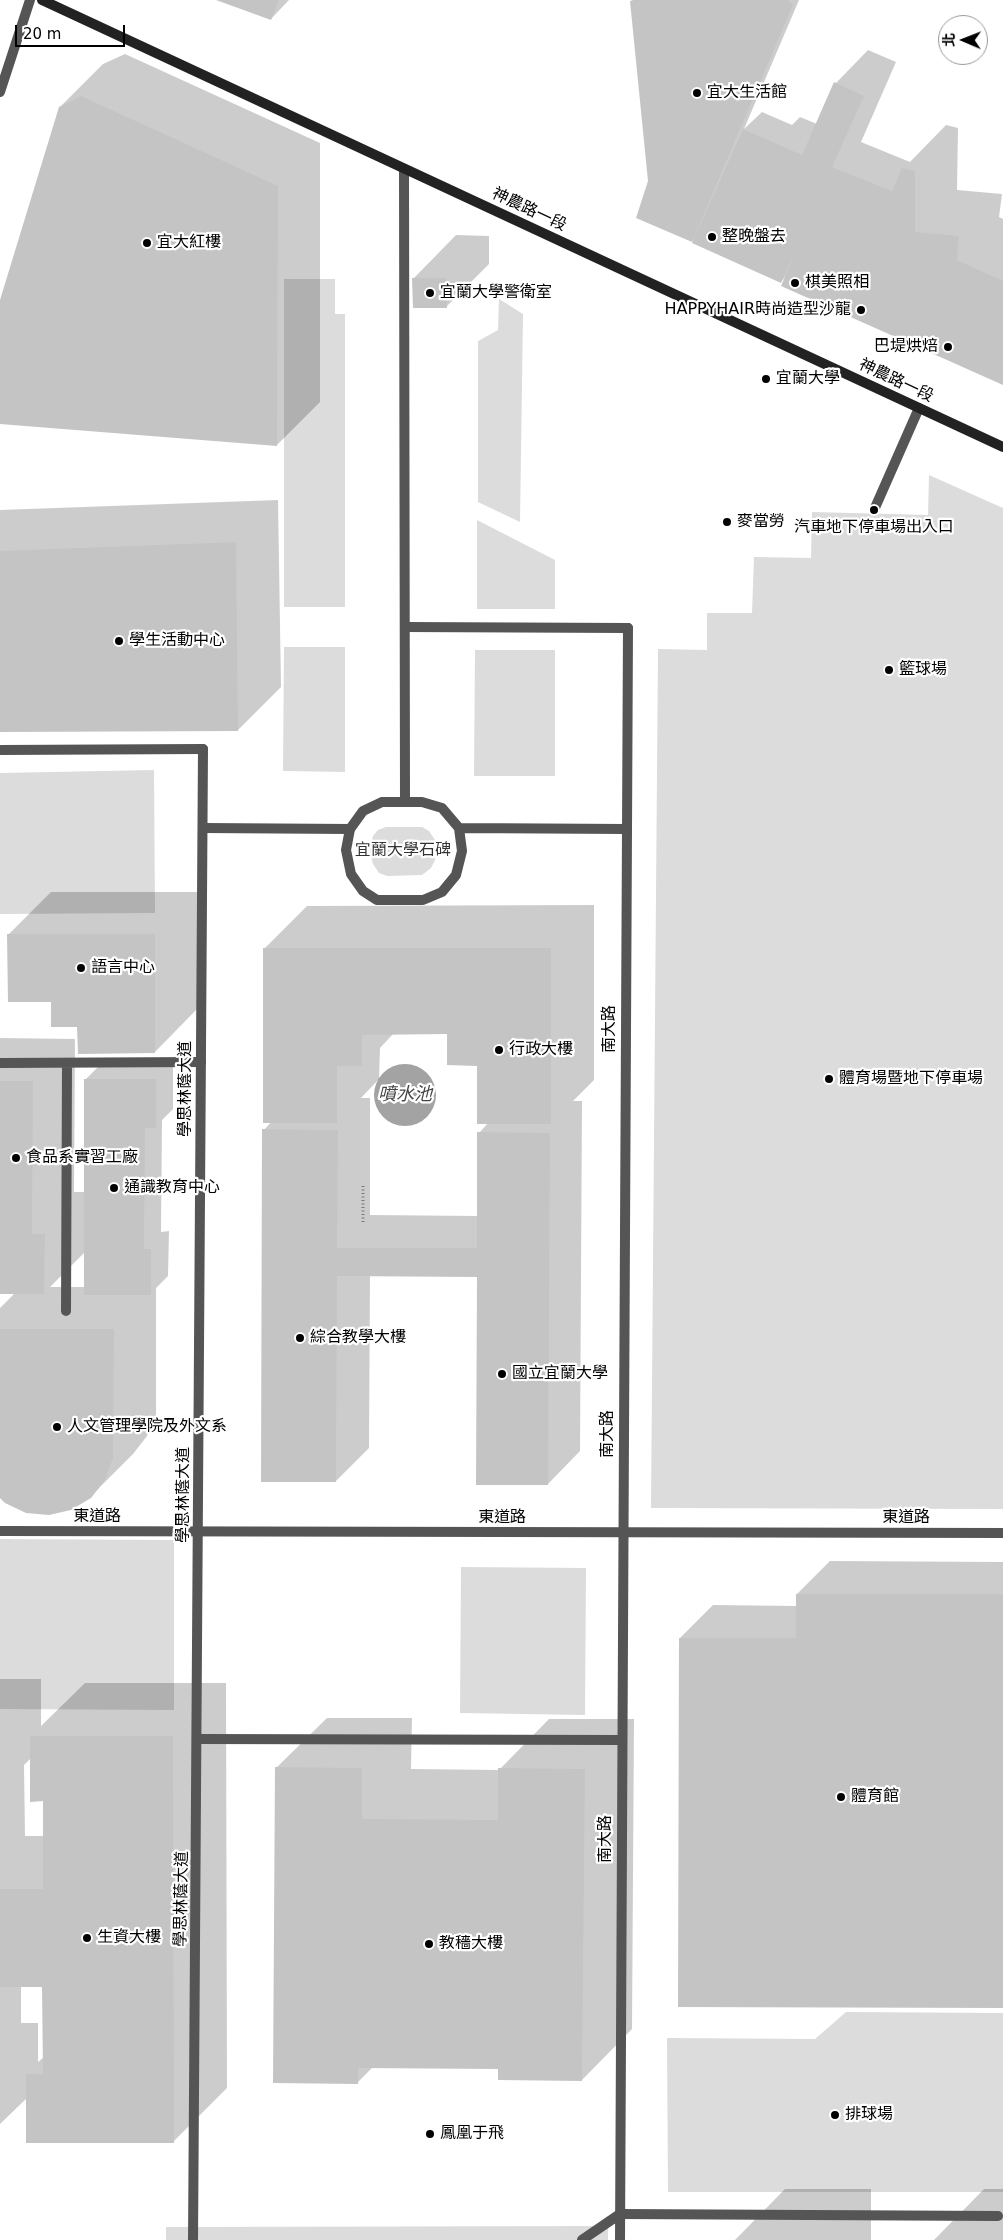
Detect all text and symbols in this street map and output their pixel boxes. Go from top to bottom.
scale bar [18,15,128,47]
north arrow [938,15,988,65]
text: 20 m [23,25,61,43]
text: 北 [941,33,957,47]
place label: 宜大生活館 [707,83,787,103]
marker: 宜大生活館 [691,87,703,99]
street label: 神農路一段 [489,184,569,236]
place label: 整晚盤去 [722,227,786,247]
marker: 整晚盤去 [706,231,718,243]
place label: 宜大紅樓 [157,233,221,253]
marker: 宜大紅樓 [141,237,153,249]
place label: 棋美照相 [805,273,869,293]
marker: 棋美照相 [789,277,801,289]
place label: 宜蘭大學警衛室 [440,283,552,303]
marker: 宜蘭大學警衛室 [424,287,436,299]
place label: HAPPYHAIR時尚造型沙龍 [664,300,851,320]
marker: HAPPYHAIR時尚造型沙龍 [855,304,867,316]
place label: 巴堤烘焙 [874,337,938,357]
marker: 巴堤烘焙 [942,341,954,353]
street label: 神農路一段 [856,355,936,407]
place label: 宜蘭大學 [776,369,840,389]
marker: 宜蘭大學 [760,373,772,385]
marker: 汽車地下停車場出入口 [868,504,880,516]
place label: 麥當勞 [737,512,785,532]
marker: 麥當勞 [721,516,733,528]
place label: 汽車地下停車場出入口 [794,518,954,538]
place label: 學生活動中心 [129,631,225,651]
marker: 學生活動中心 [113,635,125,647]
place label: 籃球場 [899,660,947,680]
marker: 籃球場 [883,664,895,676]
park label: 宜蘭大學石碑 [355,841,451,861]
place label: 語言中心 [91,958,155,978]
marker: 語言中心 [75,962,87,974]
street label: 南大路 [600,1005,620,1053]
place label: 行政大樓 [509,1040,573,1060]
street label: 學思林蔭大道 [176,1041,196,1137]
marker: 行政大樓 [493,1044,505,1056]
place label: 體育場暨地下停車場 [839,1069,983,1089]
marker: 體育場暨地下停車場 [823,1073,835,1085]
water label: 噴水池 [378,1084,432,1106]
place label: 食品系實習工廠 [26,1148,138,1168]
marker: 食品系實習工廠 [10,1152,22,1164]
place label: 通識教育中心 [124,1178,220,1198]
marker: 通識教育中心 [108,1182,120,1194]
place label: 綜合教學大樓 [310,1328,406,1348]
marker: 綜合教學大樓 [294,1332,306,1344]
place label: 國立宜蘭大學 [512,1364,608,1384]
marker: 國立宜蘭大學 [496,1368,508,1380]
street label: 南大路 [598,1410,618,1458]
place label: 人文管理學院及外文系 [67,1417,227,1437]
marker: 人文管理學院及外文系 [51,1421,63,1433]
street label: 學思林蔭大道 [174,1447,194,1543]
street label: 東道路 [73,1507,121,1527]
street label: 東道路 [478,1508,526,1528]
street label: 東道路 [882,1508,930,1528]
place label: 體育館 [851,1787,899,1807]
marker: 體育館 [835,1791,847,1803]
street label: 南大路 [596,1815,616,1863]
street label: 學思林蔭大道 [172,1851,192,1947]
place label: 生資大樓 [97,1928,161,1948]
marker: 生資大樓 [81,1932,93,1944]
place label: 教穡大樓 [439,1934,503,1954]
marker: 教穡大樓 [423,1938,435,1950]
place label: 排球場 [845,2105,893,2125]
marker: 排球場 [829,2109,841,2121]
place label: 鳳凰于飛 [440,2124,504,2144]
marker: 鳳凰于飛 [424,2128,436,2140]

